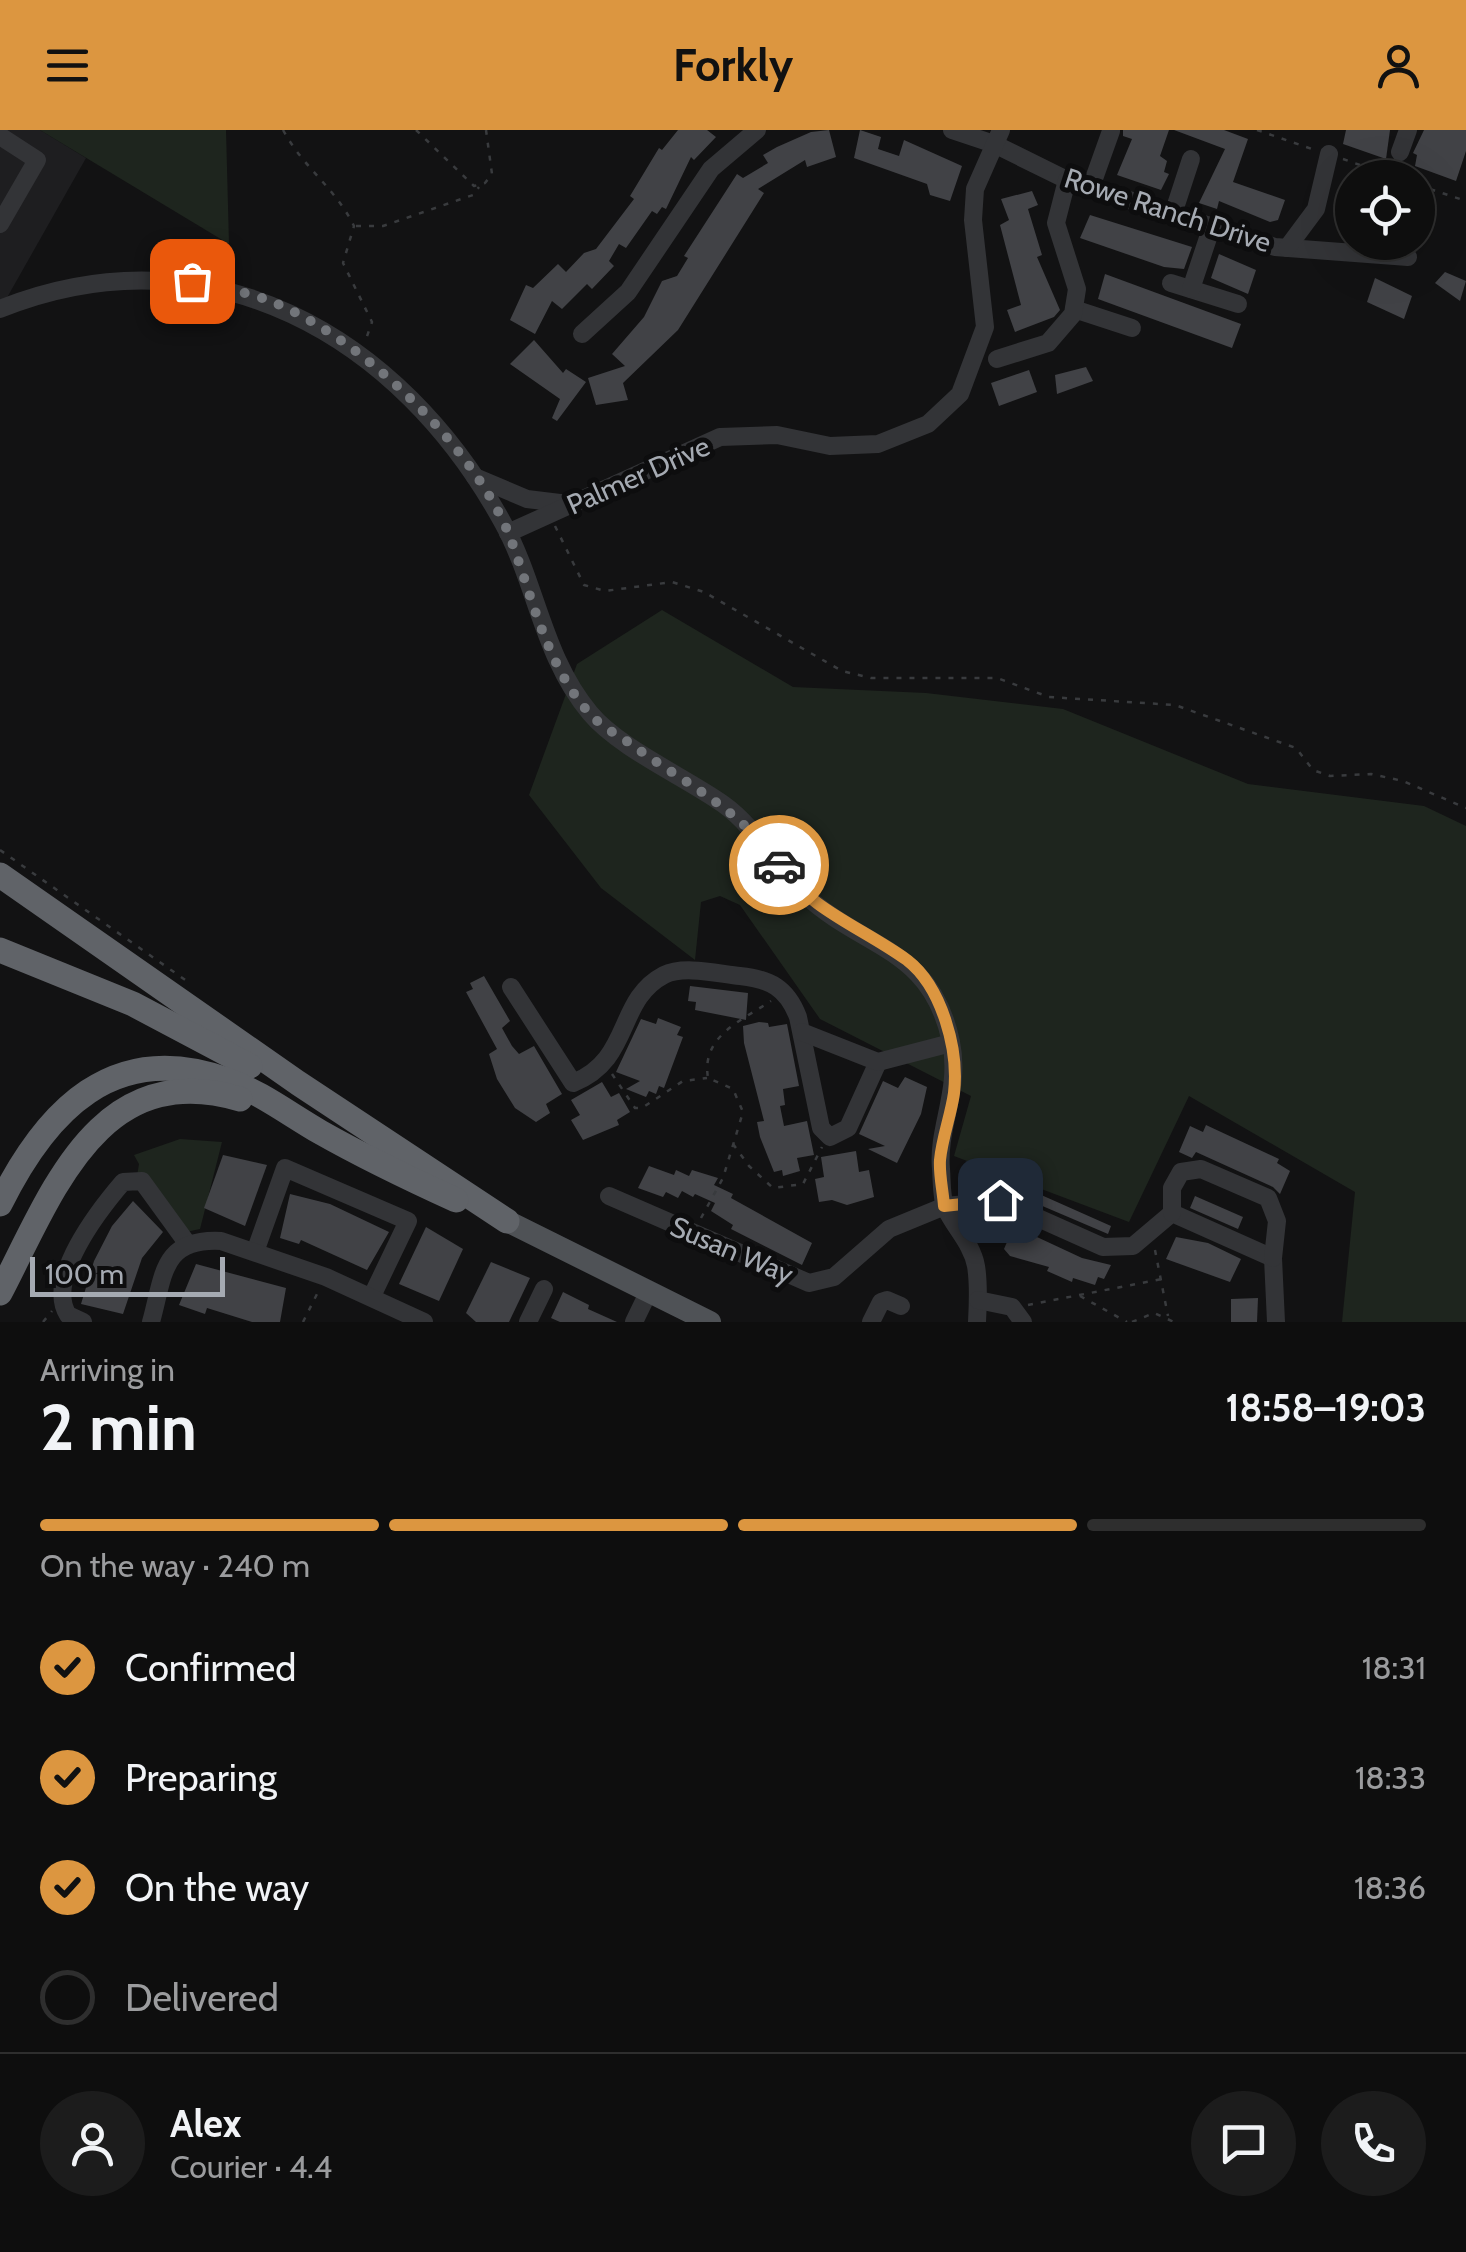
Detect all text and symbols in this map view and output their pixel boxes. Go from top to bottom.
icon: menu [40,38,95,93]
text: Forkly [673,38,793,92]
icon: person [1371,38,1426,93]
map controls [1335,160,1435,260]
button: locate [1335,160,1435,260]
street label: Rowe Ranch Drive [1060,161,1276,259]
pin [150,239,235,324]
icon: bag [165,254,220,309]
street label: Palmer Drive [561,428,715,522]
courier [729,815,829,915]
icon: car [752,838,807,893]
pin [958,1158,1043,1243]
icon: home [973,1173,1028,1228]
street label: Susan Way [665,1209,799,1291]
scale bar [30,1252,225,1296]
text: 100 m [45,1257,124,1291]
text: Arriving in [40,1350,175,1389]
text: 18:58–19:03 [1226,1384,1426,1431]
text: 2 min [40,1387,197,1466]
text: On the way · 240 m [40,1546,310,1585]
icon: check [40,1640,95,1695]
text: Confirmed [125,1644,296,1691]
text: 18:31 [1362,1648,1426,1687]
icon: check [40,1750,95,1805]
text: Preparing [125,1754,277,1801]
text: 18:33 [1355,1758,1426,1797]
icon: check [40,1860,95,1915]
text: On the way [125,1864,309,1911]
text: 18:36 [1354,1868,1426,1907]
text: Delivered [125,1974,279,2021]
button: person [40,2091,145,2196]
button: chat [1191,2091,1296,2196]
button: phone [1321,2091,1426,2196]
text: Alex [170,2100,241,2147]
text: Courier · 4.4 [170,2147,332,2186]

